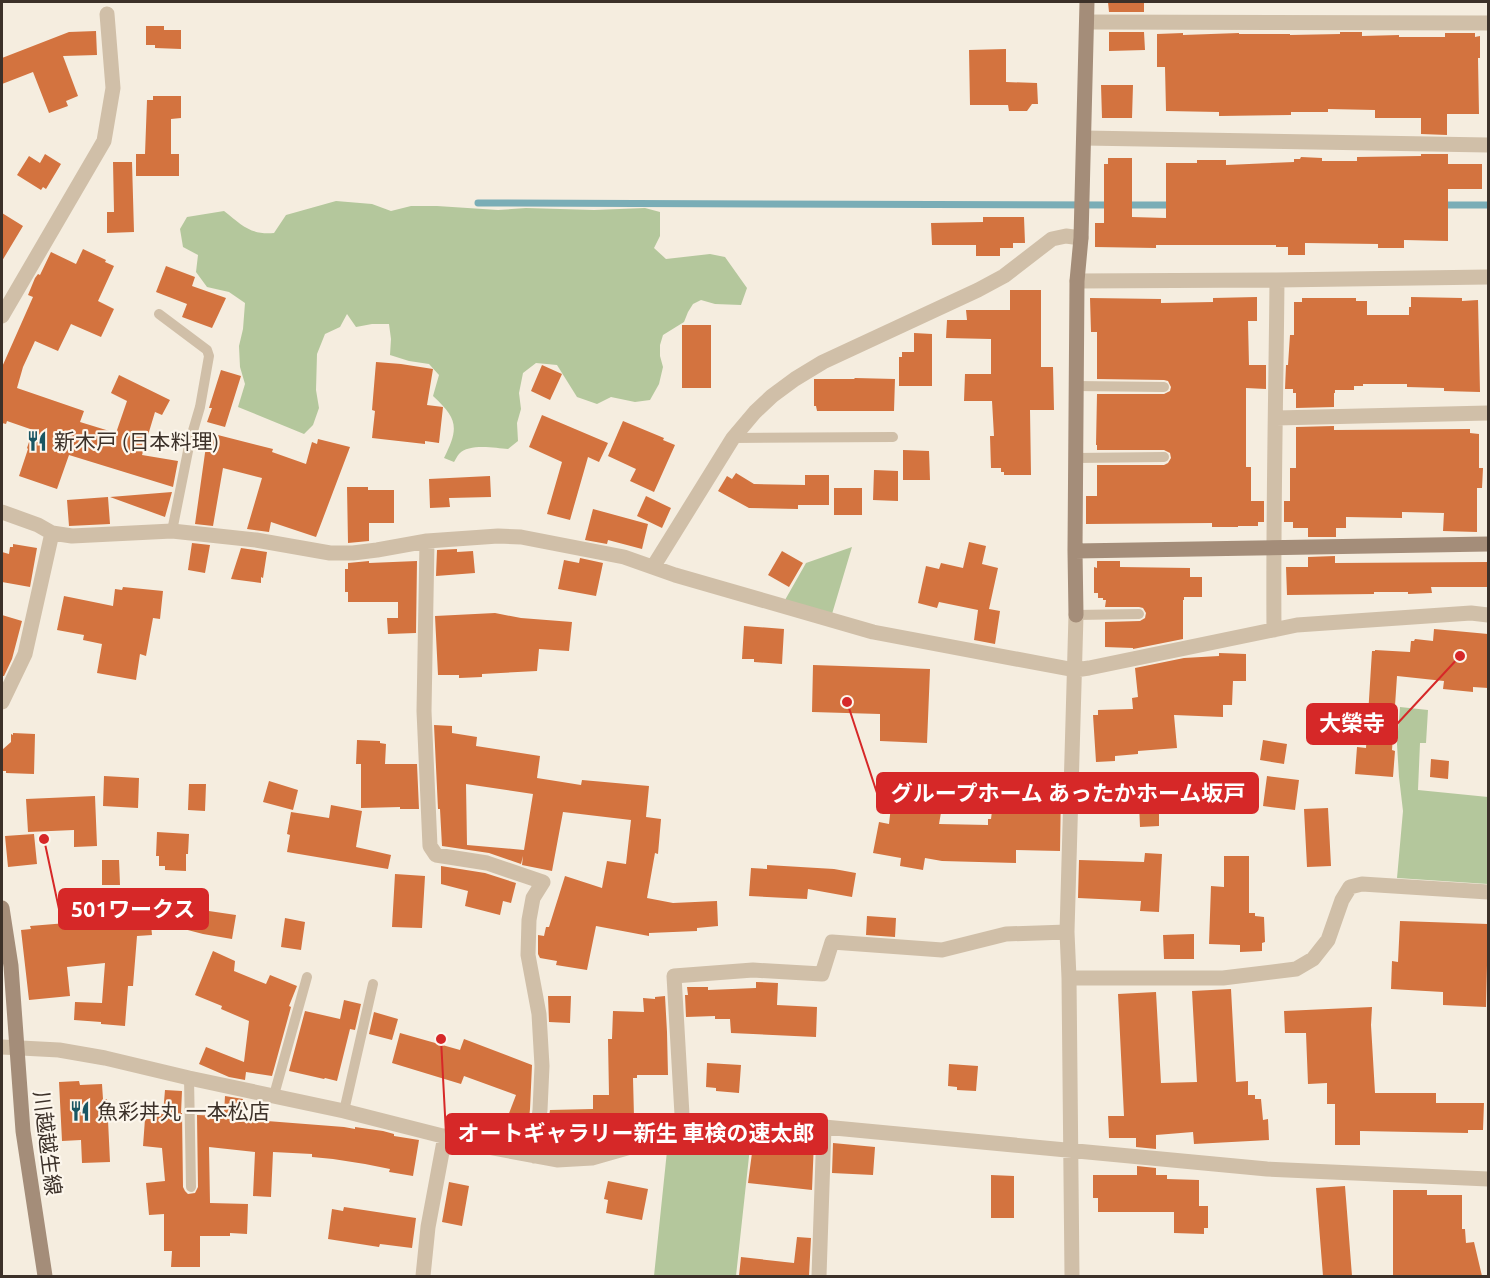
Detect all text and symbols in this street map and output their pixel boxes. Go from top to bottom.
restaurant icon: 新木戸 (日本料理) [25,429,49,453]
place label: 新木戸 (日本料理) [54,429,219,453]
callout: 大榮寺 [1307,704,1397,744]
text: 大榮寺 [1319,710,1385,735]
callout: グループホーム あったかホーム坂戸 [877,773,1258,813]
text: グループホーム あったかホーム坂戸 [891,780,1245,805]
callout: 501ワークス [59,889,208,929]
text: 501ワークス [71,896,195,921]
street label: 川越越生線 [30,1089,66,1197]
restaurant icon: 魚彩丼丸 一本松店 [68,1099,92,1123]
place label: 魚彩丼丸 一本松店 [97,1099,270,1123]
callout: オートギャラリー新生 車検の速太郎 [446,1114,827,1154]
text: オートギャラリー新生 車検の速太郎 [457,1120,815,1145]

